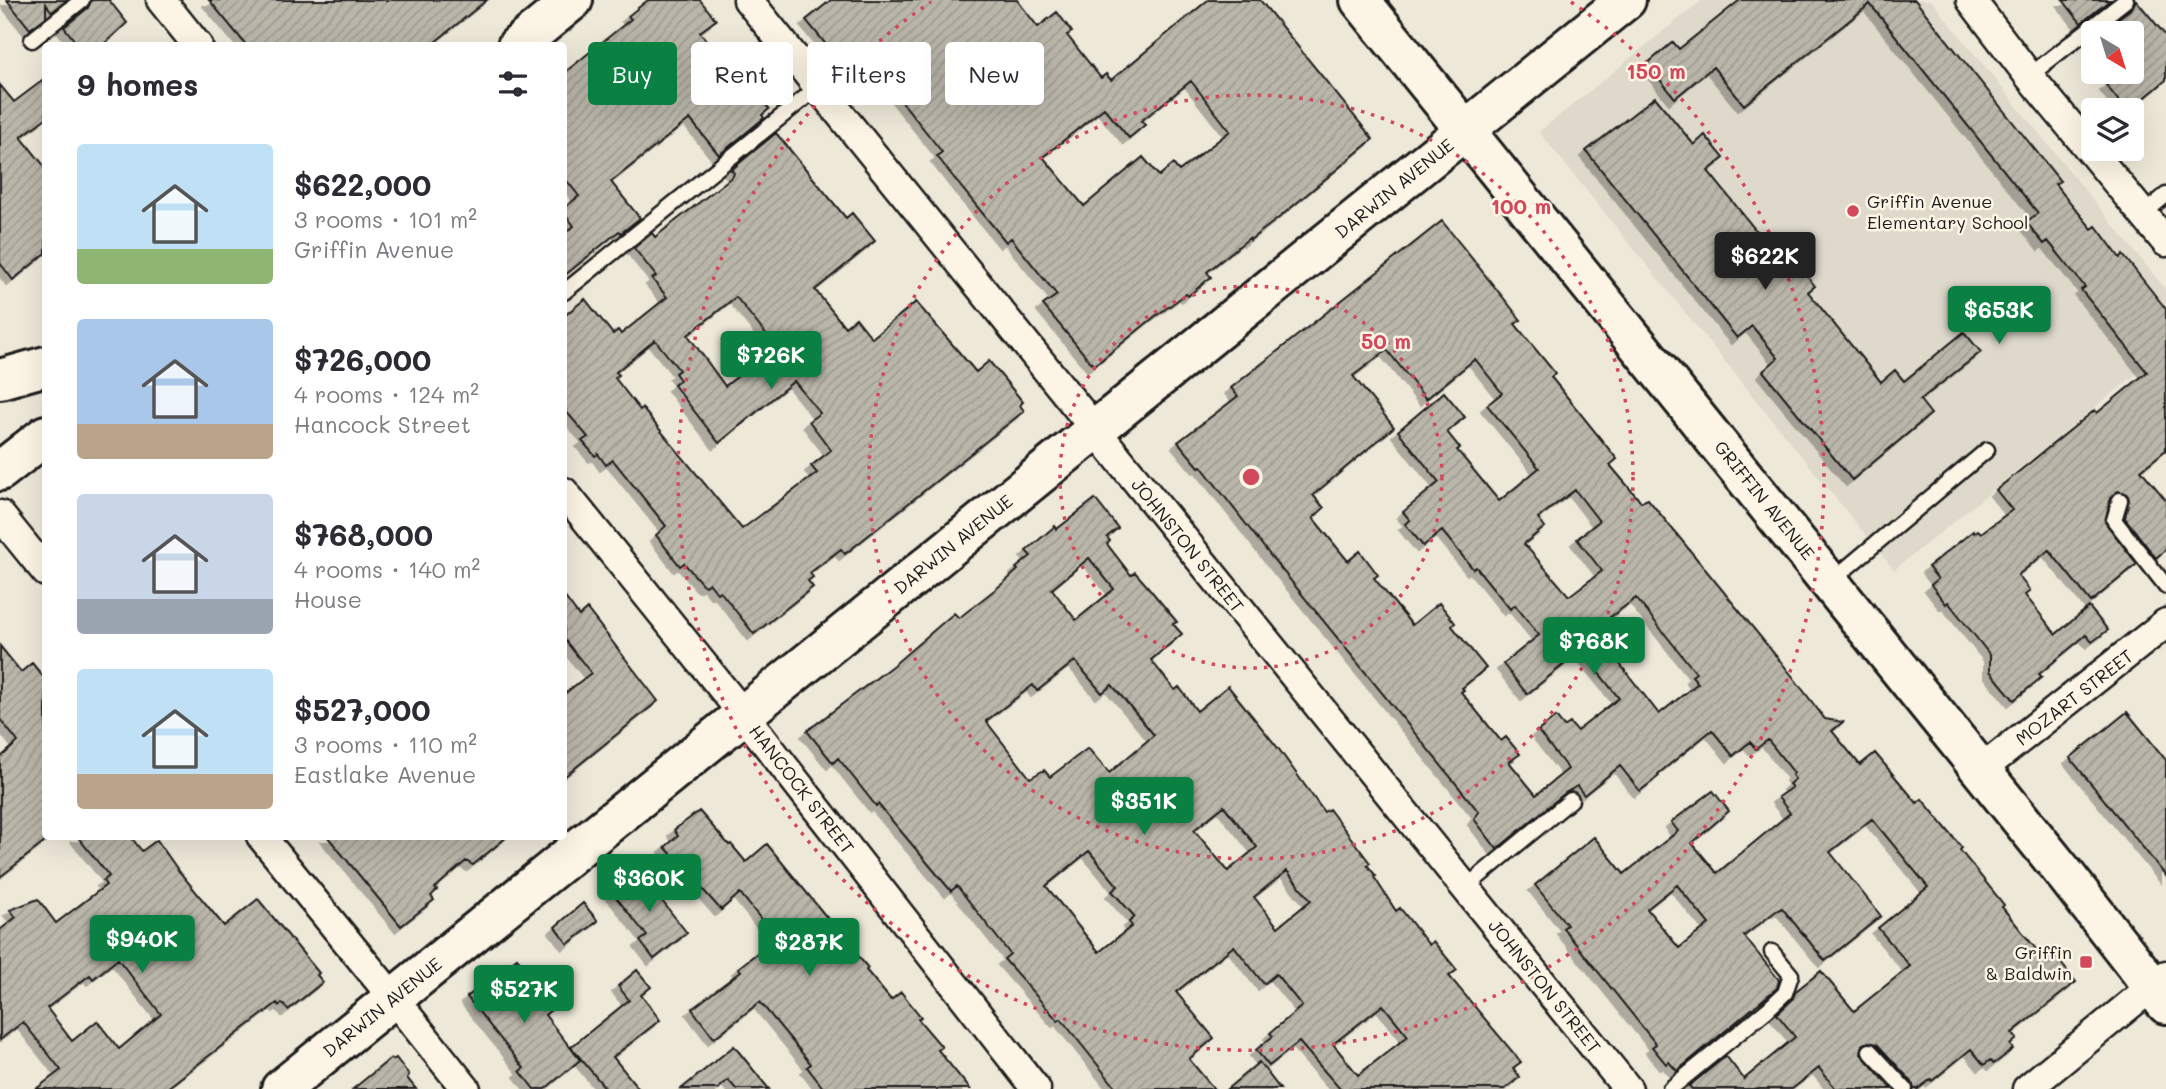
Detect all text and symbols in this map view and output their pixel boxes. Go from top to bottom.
north arrow [2081,21,2144,84]
map controls [2081,21,2144,161]
chip: Buy [588,42,677,105]
chip: Rent [691,42,793,105]
chip: Filters [807,42,931,105]
chip: New [945,42,1044,105]
text: 150 m [1626,57,1686,84]
text: 9 homes [77,64,198,104]
icon: filters [494,65,532,103]
button: layers [2081,98,2144,161]
street label: DARWIN AVENUE [1330,133,1458,243]
text: $622,000 [294,164,431,204]
icon: home [133,172,217,256]
place label: Griffin Avenue Elementary School [1867,189,2029,234]
text: 100 m [1491,192,1551,219]
marker: Griffin Avenue Elementary School [1845,203,1861,219]
text: 3 rooms · 101 m² [294,204,477,234]
pin: $622K [1716,232,1814,292]
text: Griffin Avenue [294,234,454,264]
text: $622K [1731,240,1799,270]
pin: $653K [1950,286,2048,346]
text: $653K [1964,294,2034,324]
text: 50 m [1361,327,1411,354]
pin: $726K [722,332,820,391]
text: $726,000 [294,339,431,379]
text: $726K [737,339,805,369]
icon: home [133,347,217,431]
text: 4 rooms · 124 m² [294,379,479,409]
text: Hancock Street [294,409,471,439]
street label: GRIFFIN AVENUE [1709,435,1821,565]
centre of rings [1239,465,1263,489]
street label: JOHNSTON STREET [1126,473,1250,617]
street label: DARWIN AVENUE [889,489,1017,599]
text: $768,000 [294,514,433,554]
icon: home [133,522,217,606]
text: 4 rooms · 140 m² [294,554,480,584]
text: House [294,584,362,614]
pin: $768K [1545,618,1643,677]
text: $768K [1559,625,1629,655]
street label: MOZART STREET [2010,644,2138,750]
text: $527,000 [294,689,431,729]
icon: home [133,697,217,781]
street label: HANCOCK STREET [744,720,860,858]
text: 3 rooms · 110 m² [294,729,477,759]
text: Eastlake Avenue [294,759,476,789]
pin: $351K [1095,778,1193,837]
text: $351K [1111,785,1177,815]
pin: $360K [600,855,698,914]
text: $360K [613,862,685,892]
street label: JOHNSTON STREET [1483,914,1607,1058]
pin: $940K [93,916,191,975]
pin: $287K [760,918,858,978]
text: $940K [106,923,178,953]
text: $287K [774,926,844,956]
place label: Griffin & Baldwin [1985,940,2072,985]
street label: DARWIN AVENUE [318,952,446,1062]
marker: Griffin & Baldwin [2078,954,2094,970]
pin: $527K [475,965,573,1025]
text: $527K [490,973,558,1003]

